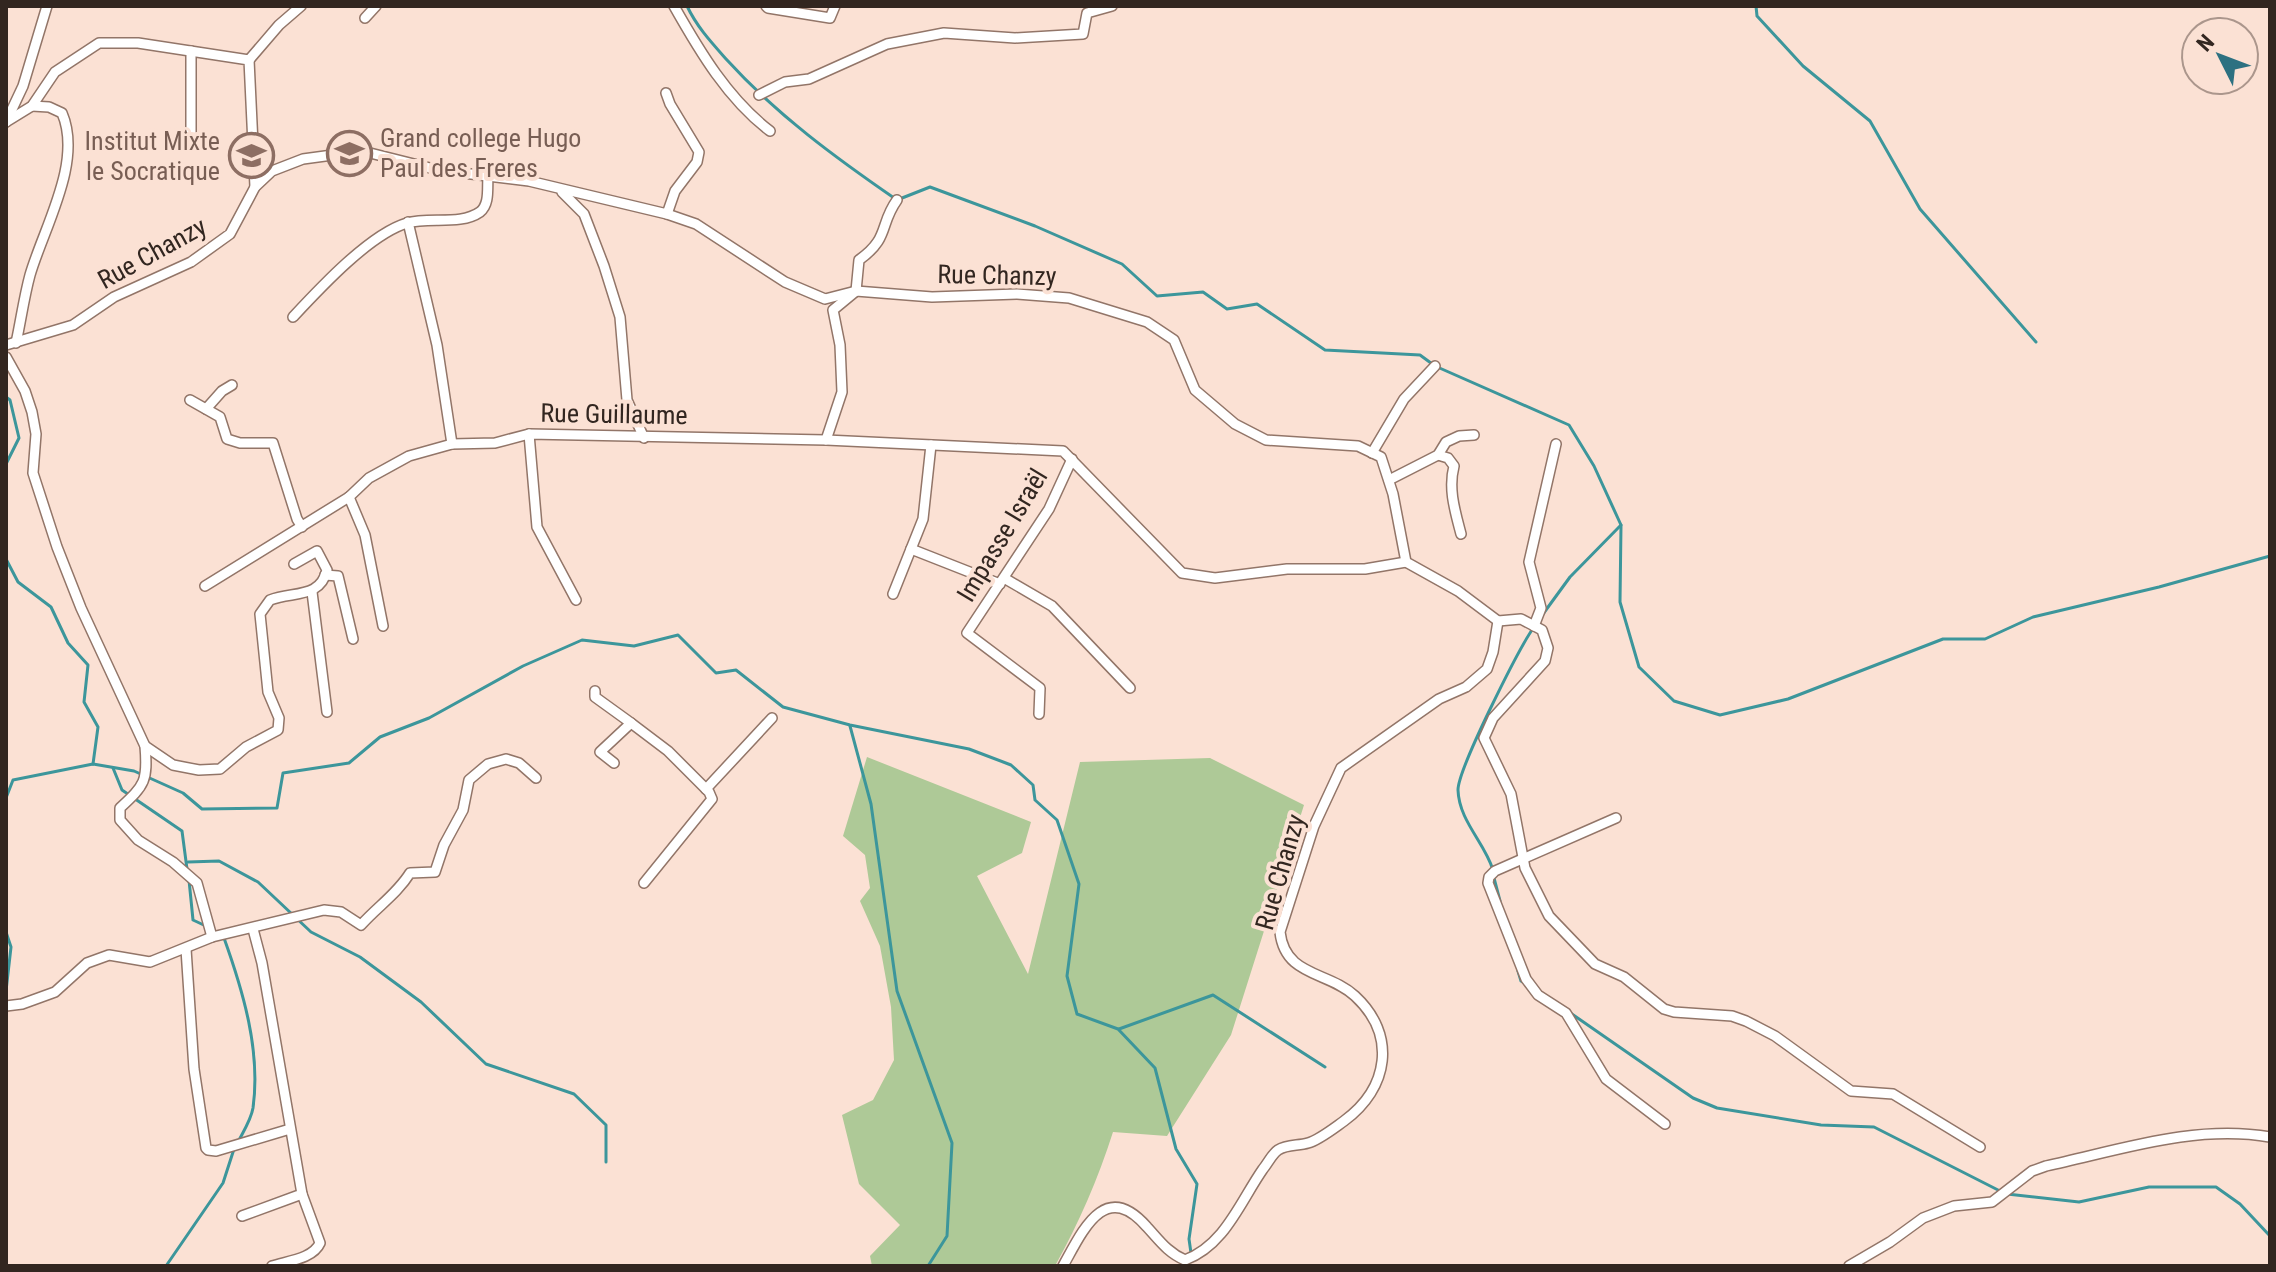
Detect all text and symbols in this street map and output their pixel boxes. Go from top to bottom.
north arrow [2180,16,2260,96]
text: N [2192,30,2219,56]
place label: Grand college Hugo Paul des Freres [380,123,581,183]
place label: Institut Mixte le Socratique [85,126,220,186]
school or university icon: Grand college Hugo Paul des Freres [325,129,373,177]
school or university icon: Institut Mixte le Socratique [227,132,275,180]
street label: Rue Chanzy [93,211,212,295]
street label: Rue Chanzy [937,259,1057,291]
street label: Rue Guillaume [540,398,688,430]
street label: Impasse Israël [951,463,1053,607]
street label: Rue Chanzy [1249,810,1311,933]

